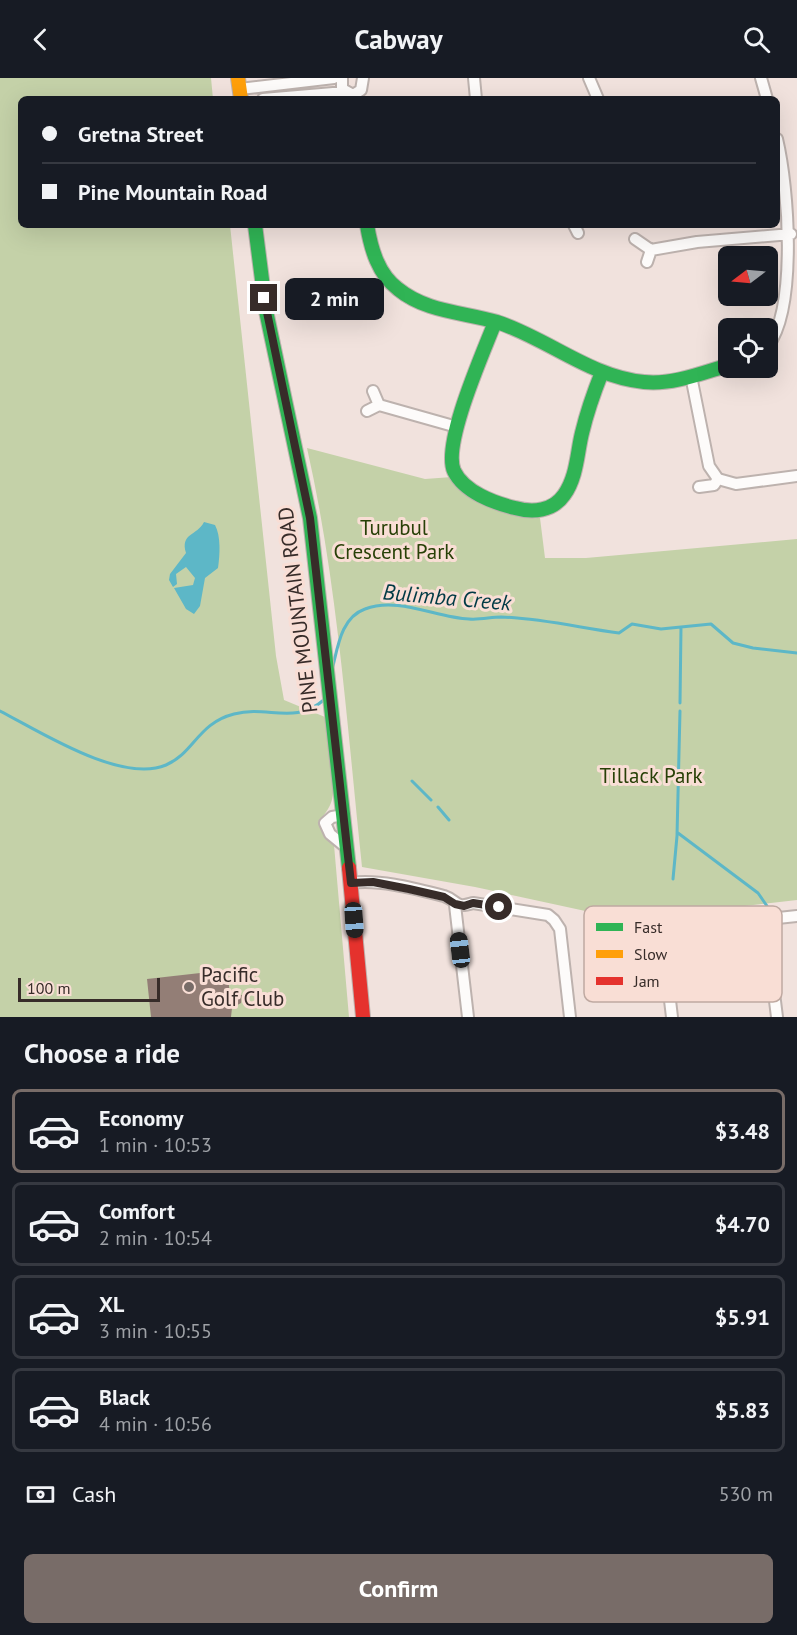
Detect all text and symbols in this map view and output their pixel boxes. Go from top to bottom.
text: Cabway [354,22,443,56]
icon: back [24,23,57,56]
icon: search [740,23,773,56]
text: Gretna Street [78,120,203,148]
text: Pine Mountain Road [78,178,267,206]
north arrow [718,246,778,306]
map controls [718,246,778,378]
callout: 2 min [285,277,384,319]
route end [250,284,277,311]
text: 2 min [310,286,359,312]
button: locate [718,318,778,378]
street label: PINE MOUNTAIN ROAD [271,505,324,715]
park label: Turubul Crescent Park [334,514,454,565]
water label: Bulimba Creek [382,577,513,617]
park label: Tillack Park [599,762,703,789]
route start [485,893,512,920]
car [344,901,364,939]
legend [584,906,782,1002]
text: Fast [634,917,663,937]
car [449,931,471,969]
text: Slow [634,944,668,964]
place label: Pacific Golf Club [201,961,284,1012]
text: Jam [633,971,660,991]
scale bar [18,975,160,1002]
text: 100 m [27,978,70,998]
marker: Pacific Golf Club [182,980,196,994]
text: Choose a ride [24,1036,180,1070]
icon: car [27,1104,81,1158]
text: Economy [99,1104,183,1132]
text: $3.48 [715,1117,770,1145]
text: 1 min · 10:53 [99,1132,212,1158]
icon: car [27,1197,81,1251]
text: Comfort [99,1197,175,1225]
text: $4.70 [715,1210,770,1238]
text: 2 min · 10:54 [99,1225,212,1251]
icon: car [27,1290,81,1344]
text: XL [99,1290,124,1318]
text: $5.91 [715,1303,770,1331]
text: 3 min · 10:55 [99,1318,212,1344]
icon: car [27,1383,81,1437]
text: Black [99,1383,150,1411]
text: $5.83 [715,1396,770,1424]
text: 4 min · 10:56 [99,1411,212,1437]
icon: cash [24,1478,57,1511]
text: Cash [72,1480,116,1508]
text: 530 m [719,1481,773,1507]
button: Confirm [24,1554,773,1623]

